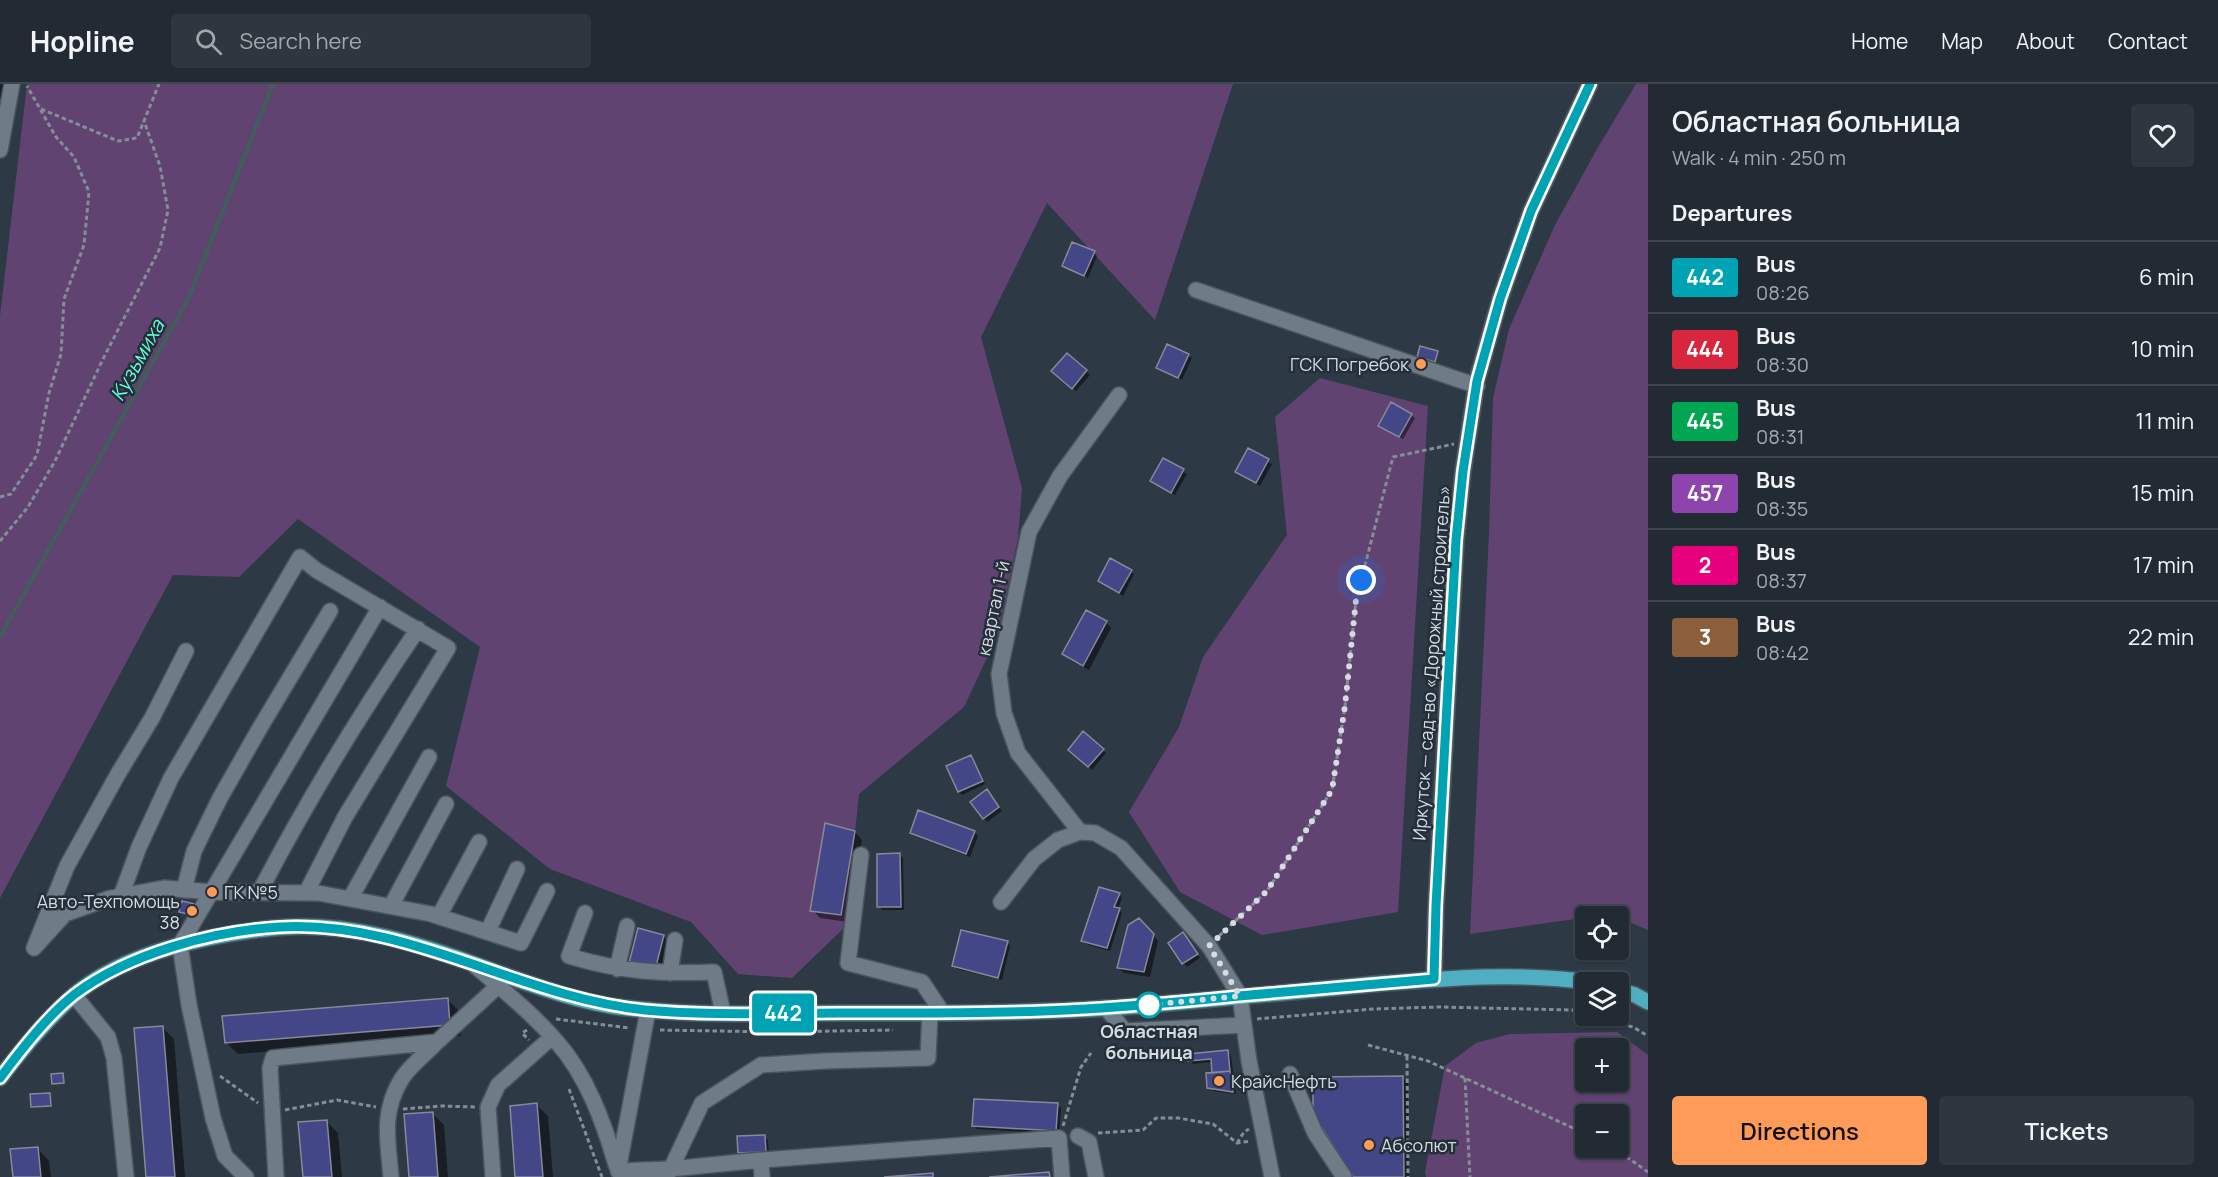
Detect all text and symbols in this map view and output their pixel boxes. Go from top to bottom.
search box [171,14,591,68]
text: Hopline [30,22,135,60]
icon: search [192,25,225,58]
text: Search here [240,26,362,56]
text: Home [1851,27,1908,55]
text: Map [1941,27,1983,55]
text: About [2016,27,2075,55]
text: Contact [2108,27,2188,55]
text: Областная больница [1672,102,1960,140]
button: heart [2131,104,2194,167]
text: Walk · 4 min · 250 m [1672,144,1846,171]
text: Departures [1672,198,1792,228]
text: Bus [1756,249,1796,279]
text: 6 min [2139,262,2194,292]
text: 442 [1686,263,1724,291]
text: 08:26 [1756,279,1810,306]
water label: Кузьмиха [104,314,171,405]
text: Bus [1756,321,1796,351]
text: 10 min [2131,334,2194,364]
text: 444 [1686,335,1724,363]
text: 08:30 [1756,351,1809,378]
place label: ГСК Погребок [1290,352,1410,376]
marker: ГСК Погребок [1414,357,1428,371]
text: Bus [1756,393,1796,423]
text: 11 min [2136,406,2194,436]
text: 445 [1686,407,1724,435]
text: 08:31 [1756,423,1805,450]
text: Bus [1756,465,1796,495]
text: 15 min [2131,478,2194,508]
text: 457 [1687,479,1723,507]
street label: Иркутск — сад-во «Дорожный строитель» [1407,485,1455,841]
text: 08:35 [1756,495,1808,522]
text: Bus [1756,537,1796,567]
text: 17 min [2133,550,2194,580]
text: 2 [1699,551,1711,579]
street label: квартал 1-й [971,558,1015,658]
your location [1346,565,1376,595]
text: 08:37 [1756,567,1807,594]
text: Bus [1756,609,1796,639]
text: 22 min [2128,622,2194,652]
text: 3 [1699,623,1711,651]
text: 08:42 [1756,639,1809,666]
place label: ГК №5 [224,880,278,904]
marker: ГК №5 [205,885,219,899]
place label: Авто-Техпомощь 38 [37,889,180,934]
marker: Авто-Техпомощь 38 [185,904,199,918]
map controls [1575,906,1629,1158]
button: locate [1575,906,1629,960]
button: layers [1575,972,1629,1026]
marker: Областная больница [1136,992,1162,1018]
line badge: 442 [748,994,818,1032]
text: 442 [764,999,802,1027]
place label: Областная больница [1100,1019,1198,1064]
button: + [1575,1038,1629,1092]
place label: КрайсНефть [1231,1069,1337,1093]
marker: КрайсНефть [1212,1074,1226,1088]
button: Directions [1672,1096,1927,1165]
button: Tickets [1939,1096,2194,1165]
button: − [1575,1104,1629,1158]
place label: Абсолют [1381,1133,1457,1157]
marker: Абсолют [1362,1138,1376,1152]

